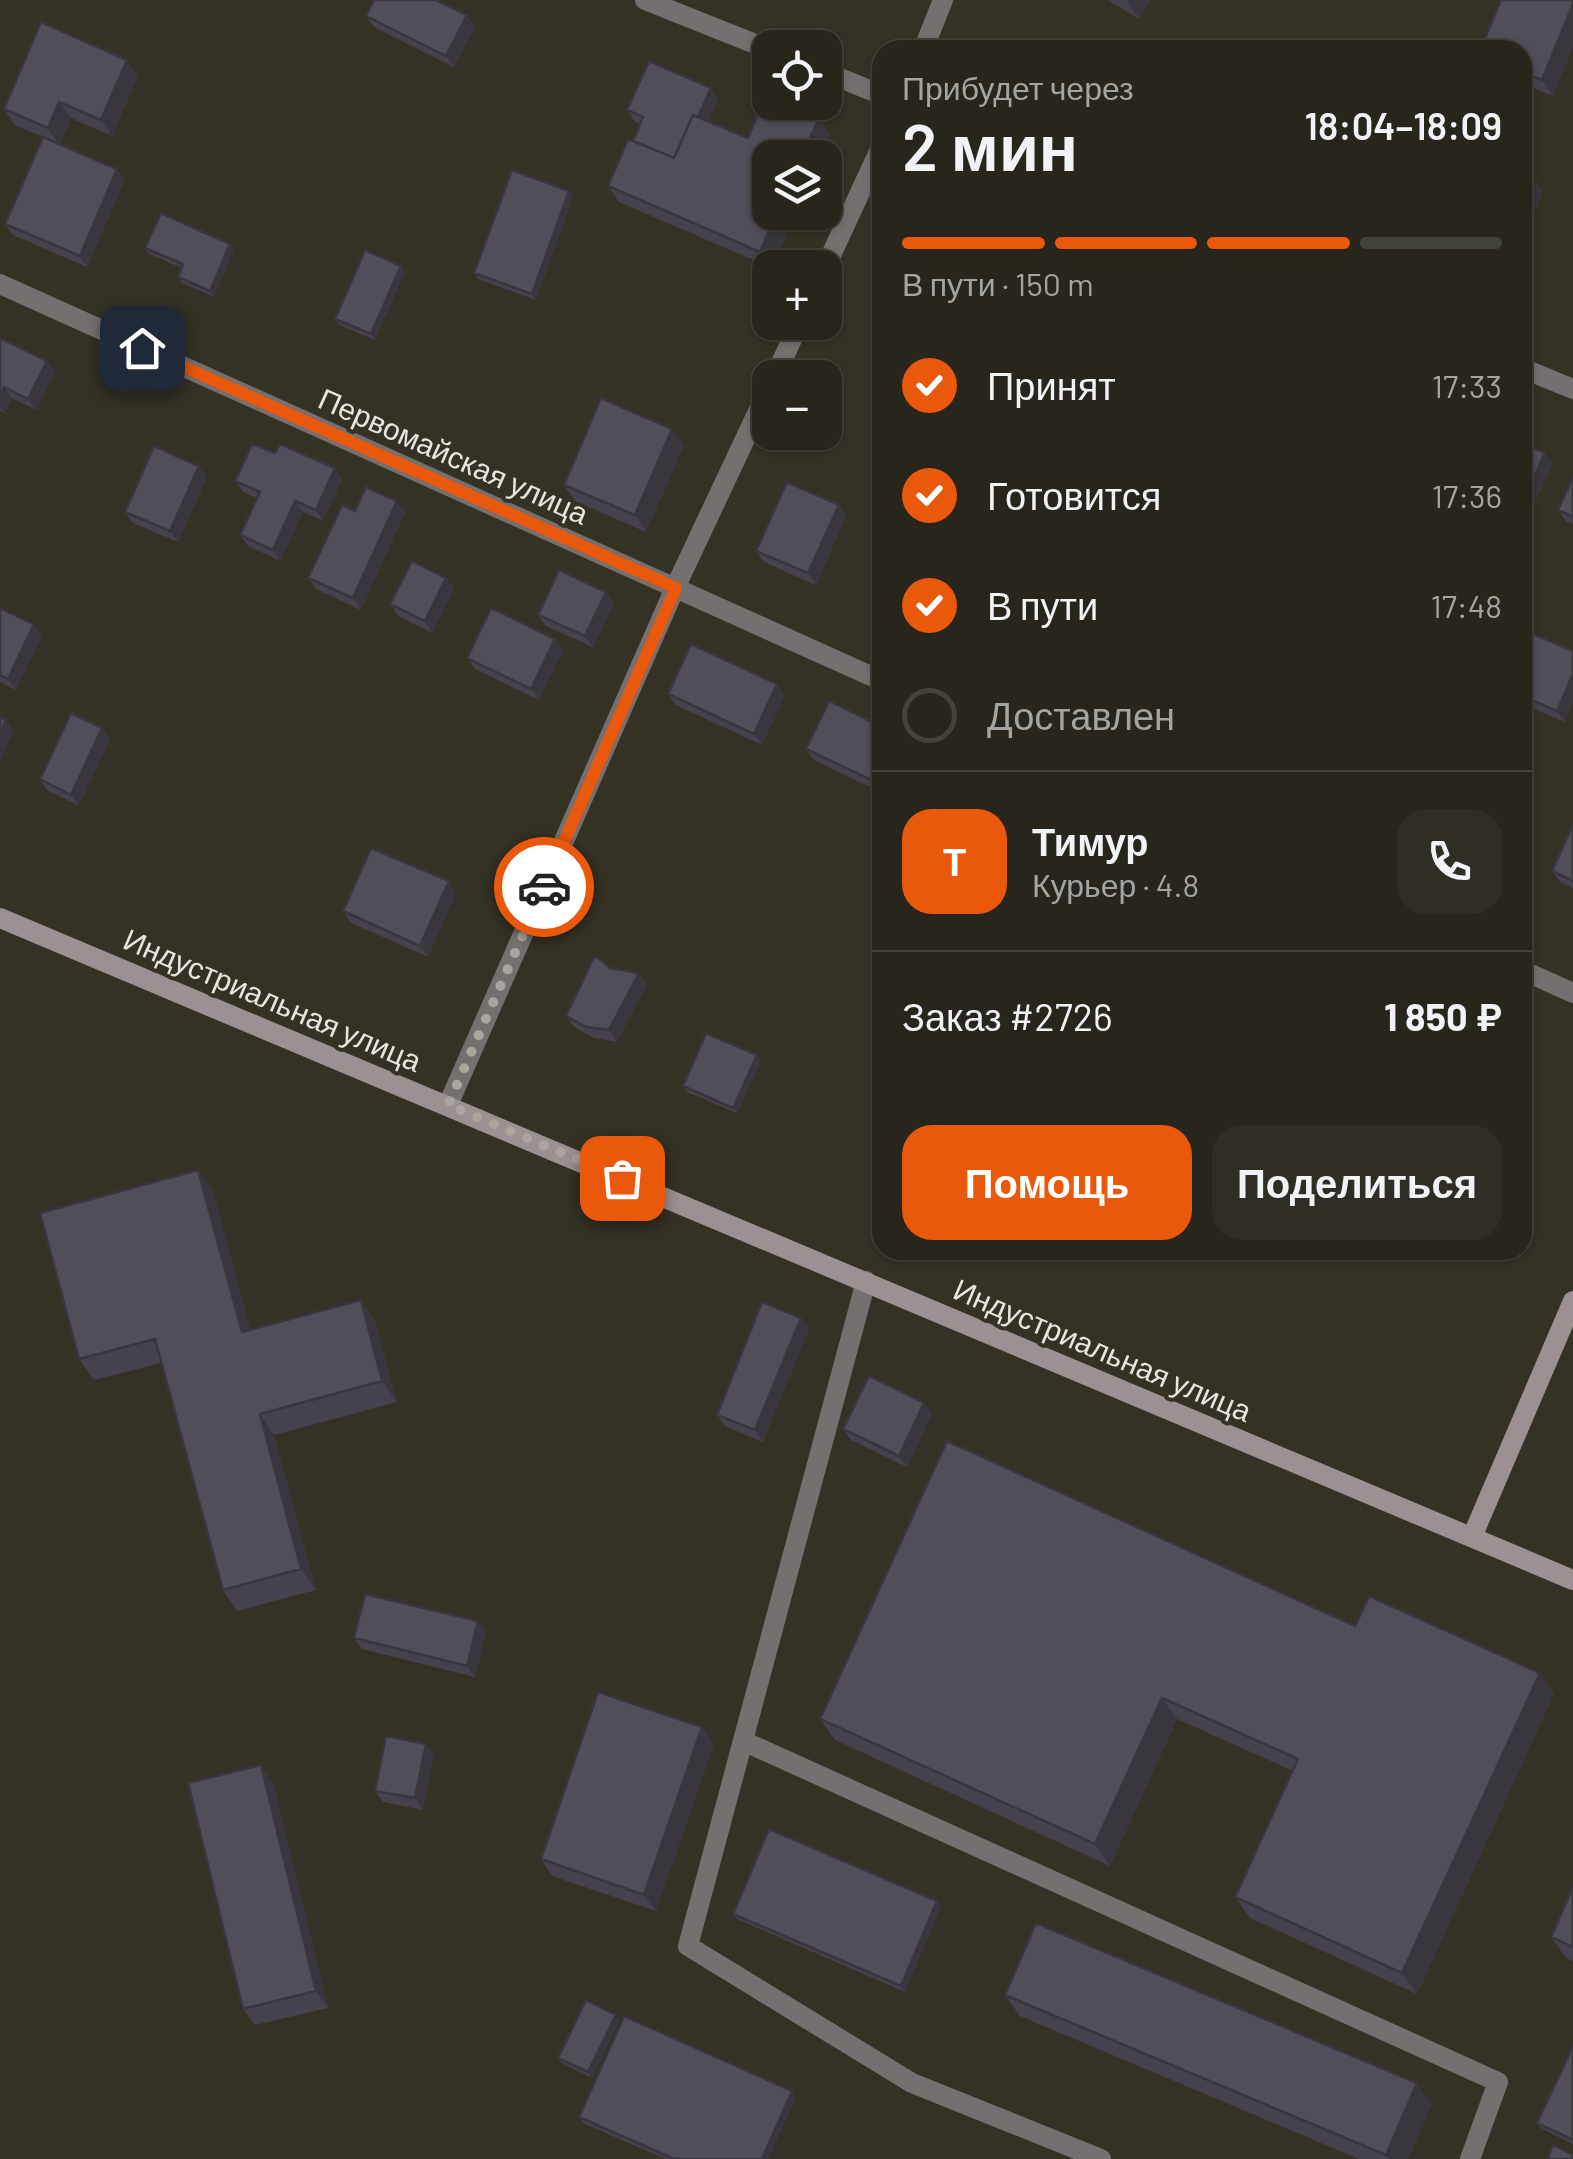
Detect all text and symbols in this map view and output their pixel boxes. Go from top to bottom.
map controls [752,30,842,450]
button: locate [752,30,842,120]
text: Прибудет через [902,68,1134,106]
text: 18:04–18:09 [1305,102,1502,148]
text: 2 мин [902,106,1078,184]
button: layers [752,140,842,230]
button: + [752,250,842,340]
text: В пути · 150 m [902,264,1094,302]
pin [100,306,185,391]
icon: home [115,321,170,376]
icon: check [902,358,957,413]
button: − [752,360,842,450]
text: Принят [987,362,1116,408]
text: 17:33 [1432,366,1502,404]
street label: Первомайская улица [314,379,595,531]
icon: check [902,468,957,523]
text: Готовится [987,472,1161,518]
text: 17:36 [1432,476,1502,514]
icon: check [902,578,957,633]
text: В пути [987,582,1098,628]
text: 17:48 [1431,586,1502,624]
text: Доставлен [987,692,1175,738]
button: phone [1397,809,1502,914]
text: Тимур [1032,818,1149,864]
courier [494,837,594,937]
text: Т [943,838,966,884]
icon: car [517,860,572,915]
text: Курьер · 4.8 [1032,865,1199,903]
street label: Индустриальная улица [119,920,428,1078]
text: Заказ #2726 [902,993,1113,1039]
text: 1 850 ₽ [1384,993,1502,1039]
button: Помощь [902,1125,1192,1240]
button: Поделиться [1212,1125,1502,1240]
pin [580,1136,665,1221]
icon: bag [595,1151,650,1206]
street label: Индустриальная улица [949,1270,1258,1428]

